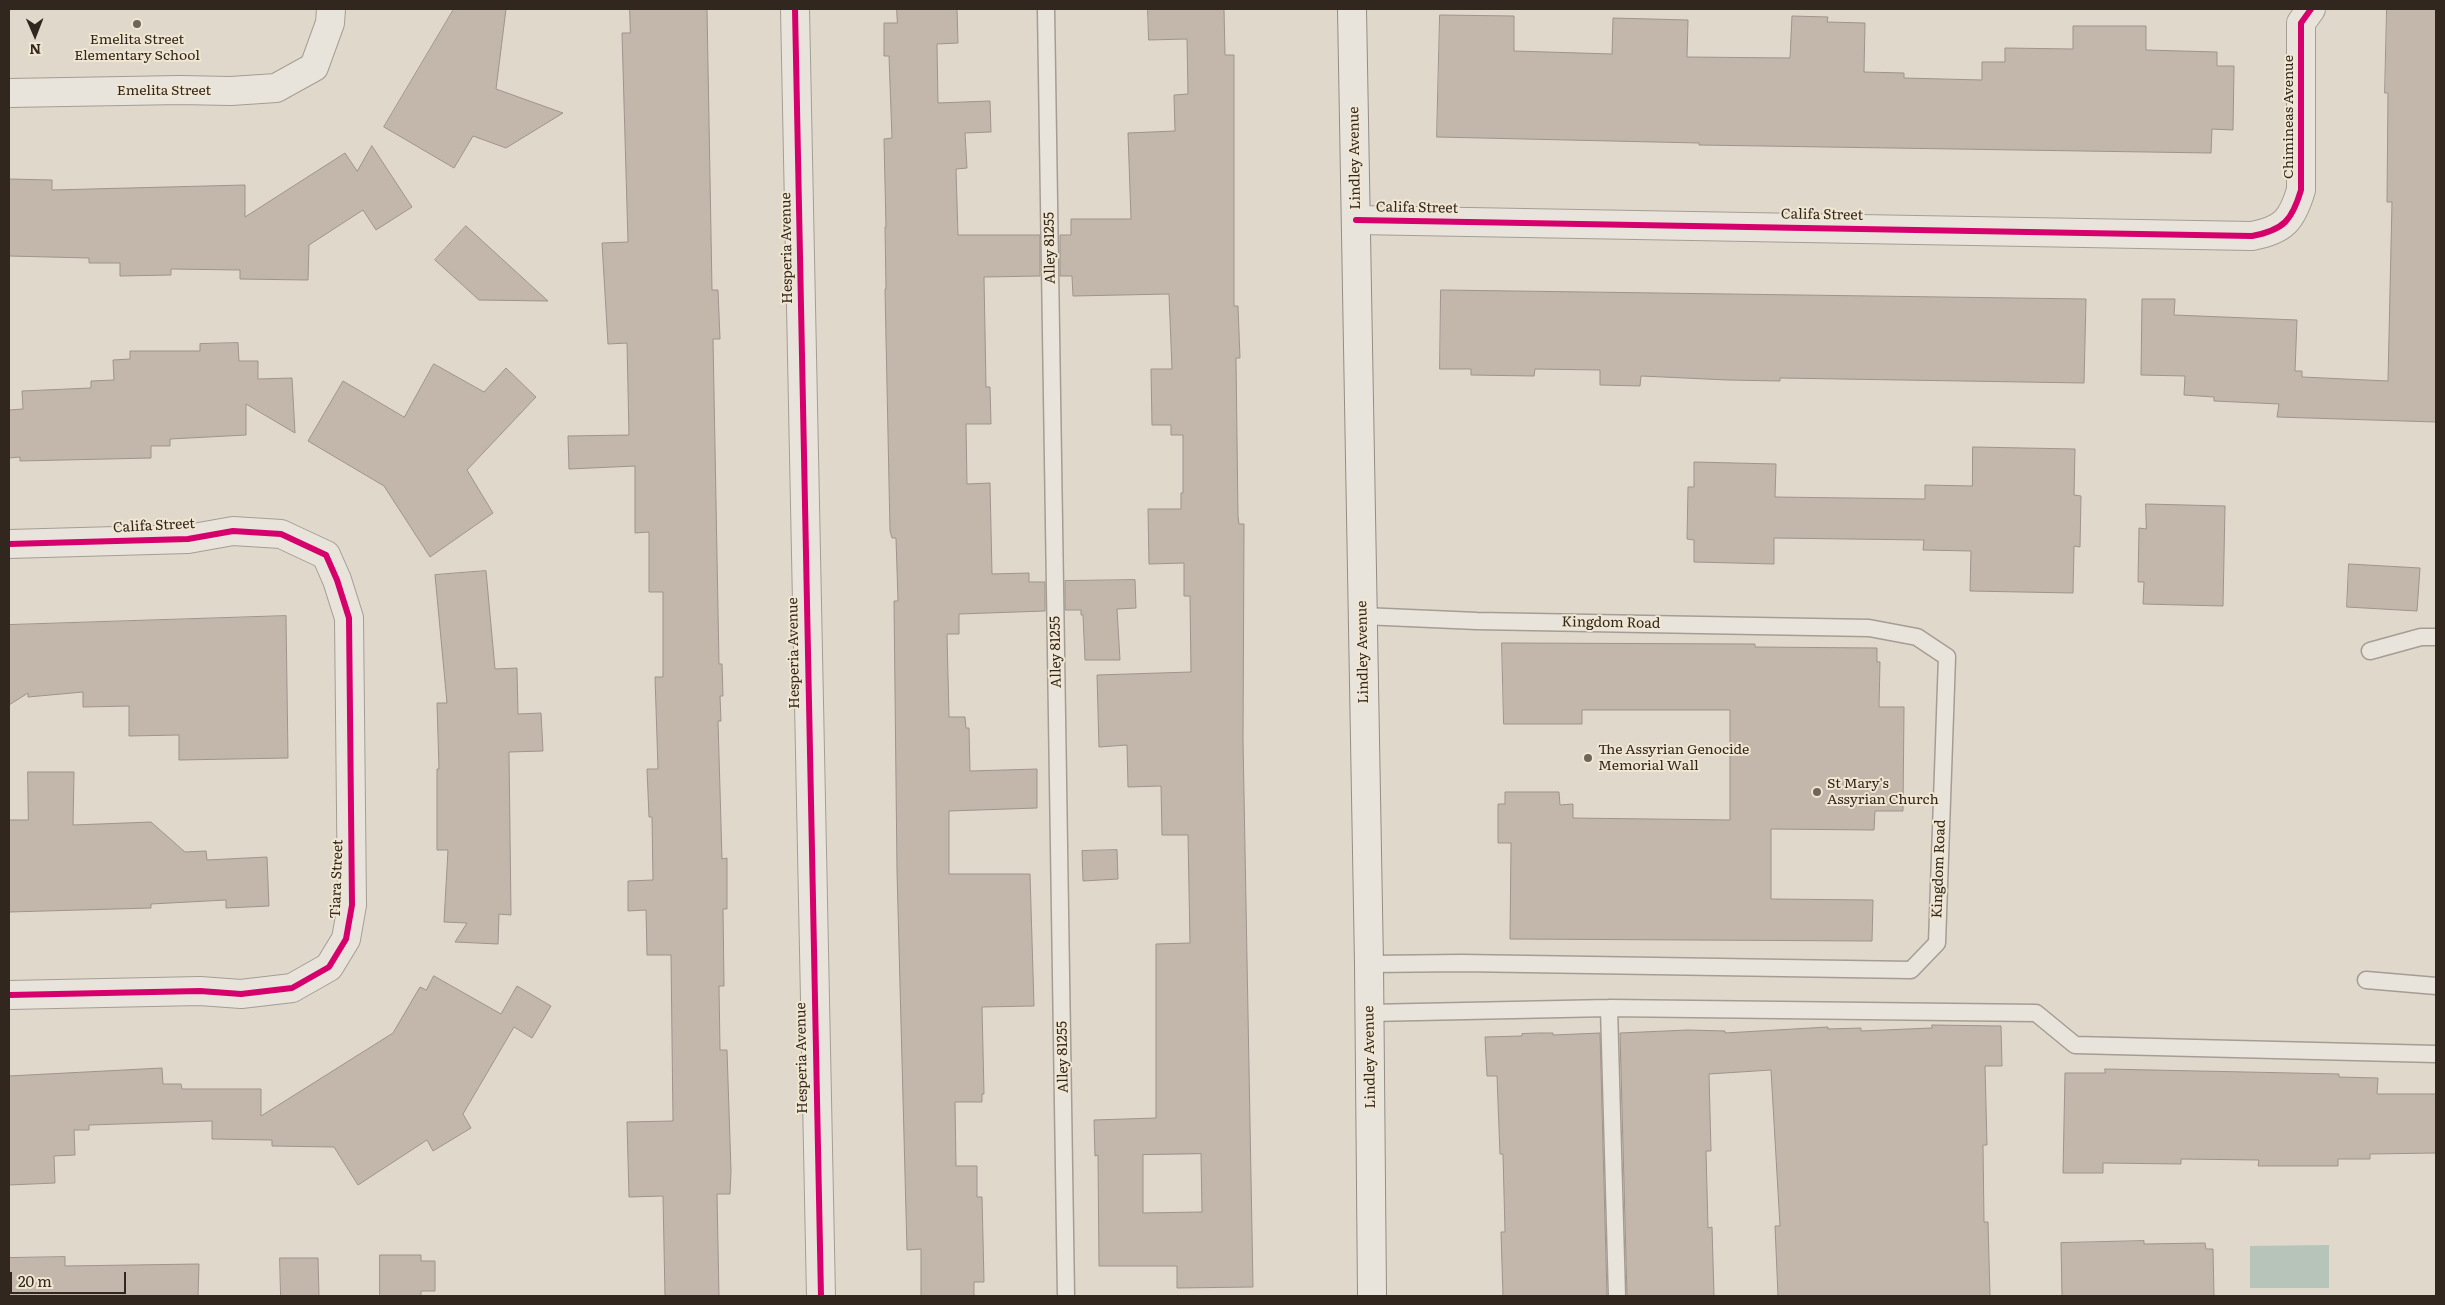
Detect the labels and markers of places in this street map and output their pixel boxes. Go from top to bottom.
marker: Emelita Street Elementary School [131,18,143,30]
place label: Emelita Street Elementary School [74,32,200,64]
place label: The Assyrian Genocide Memorial Wall [1598,742,1749,774]
marker: The Assyrian Genocide Memorial Wall [1582,752,1594,764]
place label: St Mary's Assyrian Church [1827,776,1939,809]
marker: St Mary's Assyrian Church [1811,786,1823,798]

